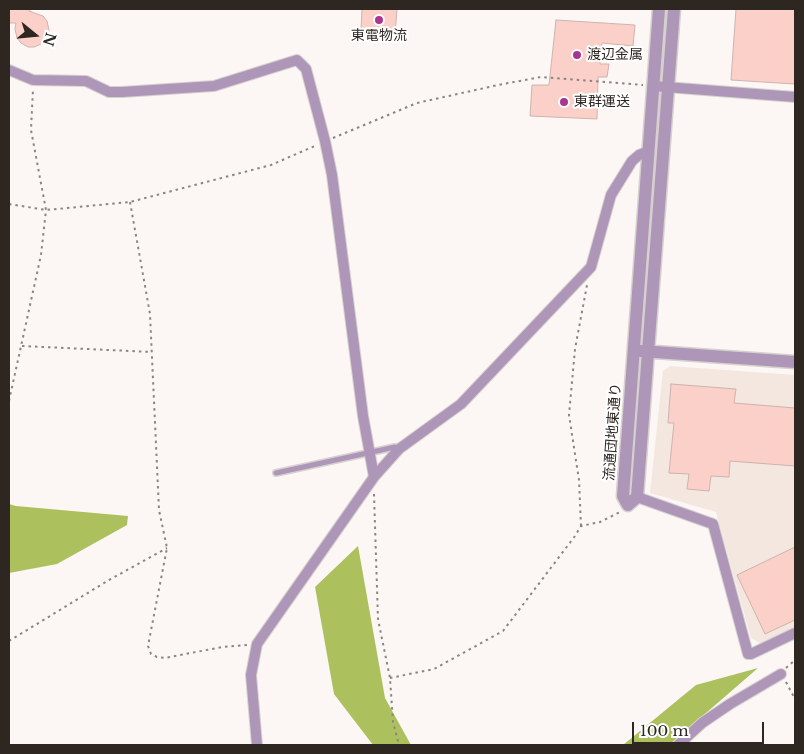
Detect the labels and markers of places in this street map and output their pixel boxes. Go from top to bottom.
marker: 東電物流 [373,14,385,26]
place label: 東電物流 [351,28,407,44]
place label: 渡辺金属 [587,47,643,63]
marker: 渡辺金属 [571,49,583,61]
place label: 東群運送 [574,94,630,110]
marker: 東群運送 [558,96,570,108]

